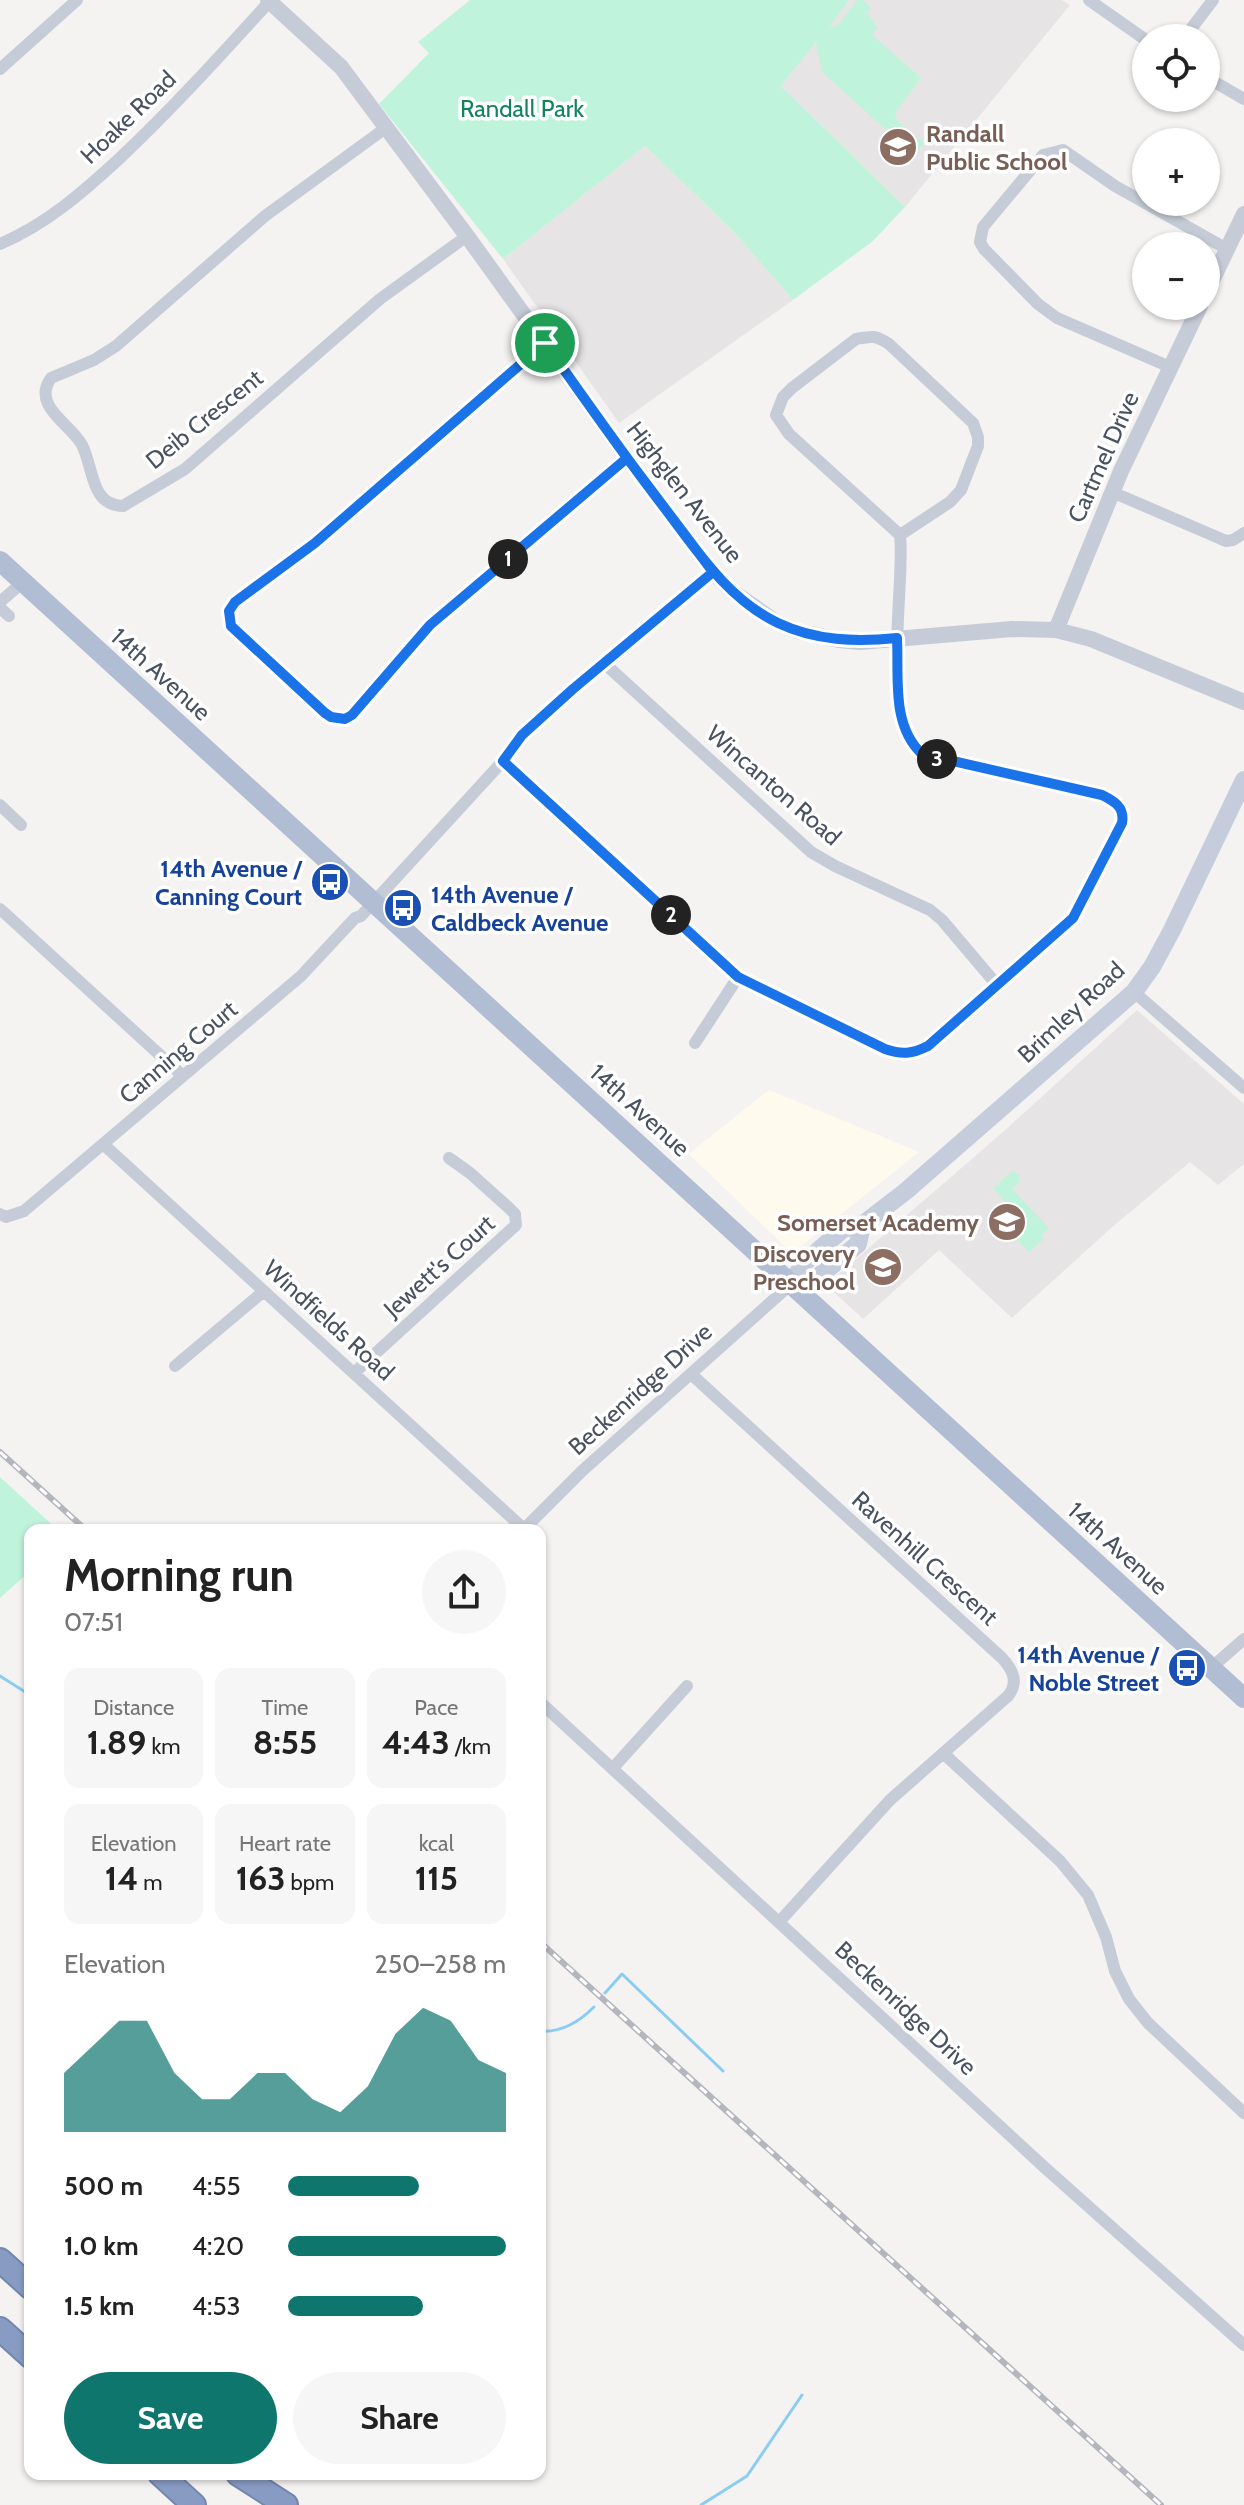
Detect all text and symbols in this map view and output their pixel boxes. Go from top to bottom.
map controls [1132,24,1220,320]
button: locate [1132,24,1220,112]
street label: Hoake Road [74,64,182,170]
park label: Randall Park [460,94,584,123]
place label: Randall Public School [926,119,1067,176]
school or university icon: Randall Public School [877,126,919,168]
button: + [1132,128,1220,216]
button: − [1132,232,1220,320]
pin [511,309,579,377]
icon: arrive [523,321,567,365]
street label: Deib Crescent [140,363,268,475]
street label: Cartmel Drive [1061,387,1145,527]
street label: Highglen Avenue [621,416,749,568]
pin: 1 [488,539,528,579]
text: 1 [504,545,512,572]
street label: 14th Avenue [105,622,217,726]
street label: Wincanton Road [701,719,847,851]
pin: 3 [917,739,957,779]
text: 3 [931,745,943,772]
place label: 14th Avenue / Canning Court [155,854,303,911]
bus stop icon: 14th Avenue / Canning Court [309,861,351,903]
place label: 14th Avenue / Caldbeck Avenue [431,880,608,937]
bus stop icon: 14th Avenue / Caldbeck Avenue [382,887,424,929]
pin: 2 [651,895,691,935]
text: 2 [665,901,677,928]
street label: Brimley Road [1012,955,1130,1069]
street label: Canning Court [113,994,243,1110]
street label: 14th Avenue [584,1058,696,1162]
school or university icon: Somerset Academy [986,1201,1028,1243]
place label: Somerset Academy [777,1208,979,1237]
street label: Jewett's Court [377,1209,500,1324]
place label: Discovery Preschool [753,1239,855,1296]
school or university icon: Discovery Preschool [862,1246,904,1288]
street label: Windfields Road [258,1254,400,1386]
street label: Beckenridge Drive [562,1317,718,1461]
street label: Ravenhill Crescent [846,1485,1004,1631]
street label: 14th Avenue [1062,1496,1174,1600]
text: Morning run [64,1549,294,1602]
button: share [422,1550,506,1634]
text: 07:51 [64,1606,123,1638]
place label: 14th Avenue / Noble Street [1017,1640,1160,1697]
bus stop icon: 14th Avenue / Noble Street [1166,1647,1208,1689]
text: Distance [93,1694,174,1721]
text: Time [262,1694,308,1721]
text: Pace [414,1694,458,1721]
text: 1.89 [87,1721,146,1763]
text: 8:55 [253,1721,317,1763]
text: 4:43 [382,1721,450,1763]
text: km [146,1733,181,1760]
text: /km [450,1733,491,1760]
text: Elevation [91,1830,177,1857]
text: Heart rate [239,1830,331,1857]
text: kcal [419,1830,454,1857]
text: 14 [105,1857,138,1899]
text: 163 [236,1857,286,1899]
text: 115 [415,1857,458,1899]
text: m [138,1869,163,1896]
text: bpm [286,1869,334,1896]
street label: Beckenridge Drive [829,1935,983,2081]
text: Elevation [64,1948,166,1980]
text: 250–258 m [374,1948,506,1980]
text: 500 m [64,2170,143,2202]
text: 4:55 [192,2170,241,2202]
text: 1.0 km [64,2230,139,2262]
text: 4:20 [192,2230,244,2262]
text: 1.5 km [64,2290,134,2322]
text: 4:53 [192,2290,241,2322]
button: Save [64,2372,277,2464]
button: Share [293,2372,506,2464]

